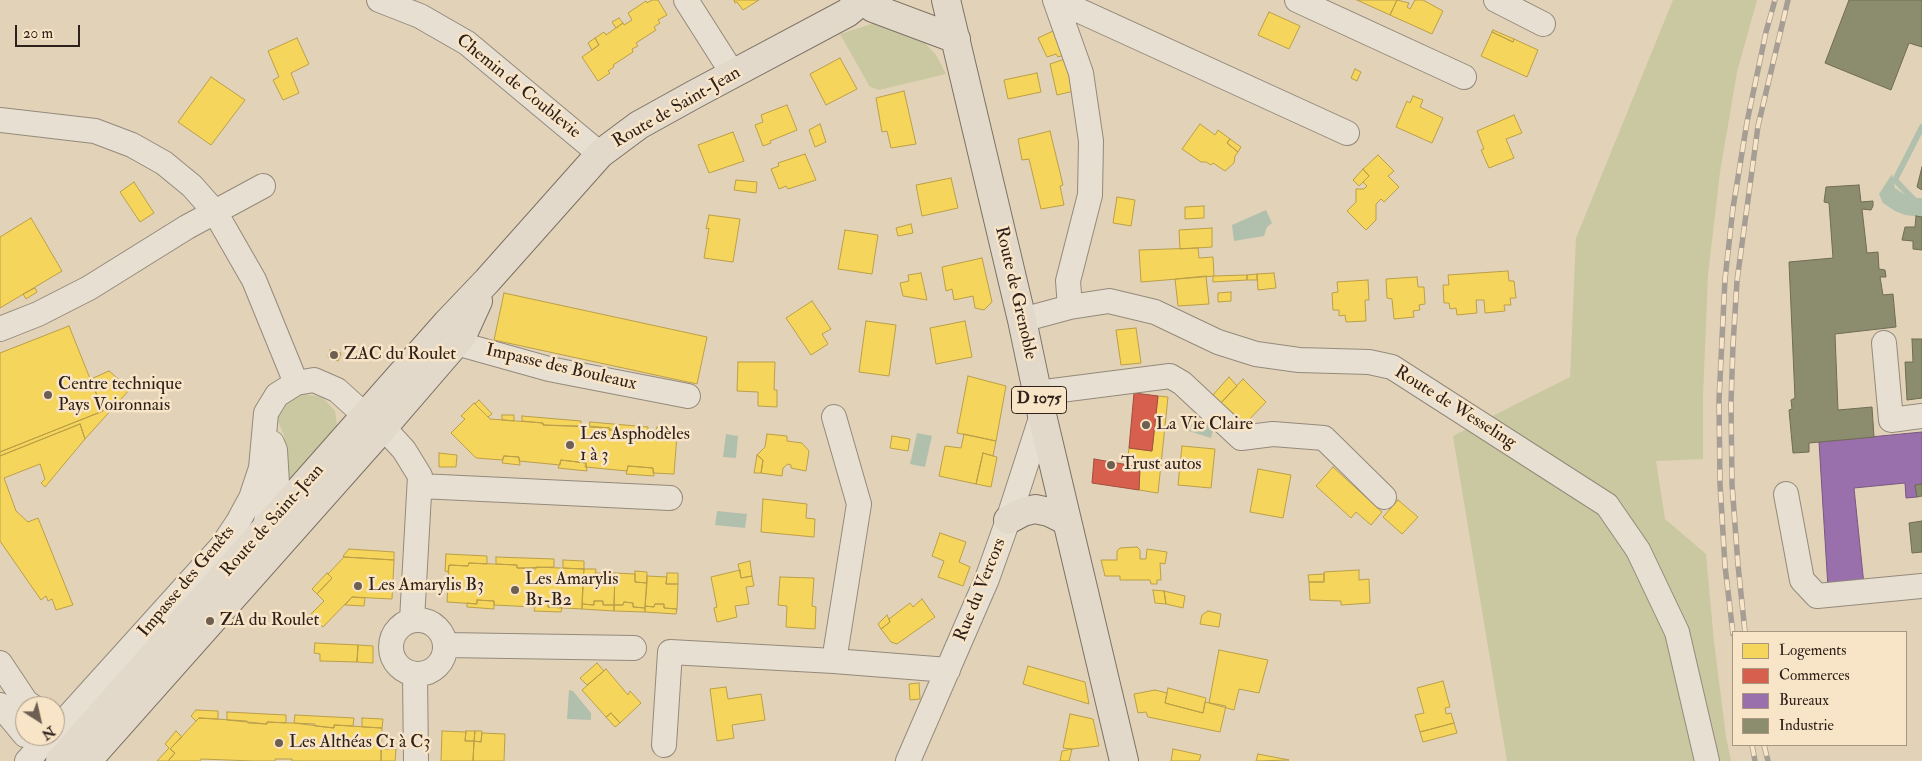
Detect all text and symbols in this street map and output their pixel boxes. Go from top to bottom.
scale bar [18,15,82,47]
text: 20 m [23,24,53,43]
street label: Chemin de Coublevie [451,30,585,144]
street label: Route de Saint-Jean [609,63,745,153]
street label: Route de Grenoble [989,224,1041,362]
street label: Impasse des Bouleaux [483,340,639,396]
place label: ZAC du Roulet [344,344,456,366]
marker: ZAC du Roulet [328,349,340,361]
street label: Route de Wesseling [1390,362,1520,454]
place label: Centre technique Pays Voironnais [58,374,182,416]
road number: D 1075 [1012,386,1066,414]
marker: Centre technique Pays Voironnais [42,389,54,401]
place label: La Vie Claire [1156,414,1253,436]
marker: La Vie Claire [1140,419,1152,431]
place label: Les Asphodèles 1 à 3 [580,424,690,466]
marker: Les Asphodèles 1 à 3 [564,439,576,451]
place label: Trust autos [1121,454,1201,476]
marker: Trust autos [1105,459,1117,471]
street label: Route de Saint-Jean [217,460,329,582]
street label: Impasse des Genêts [134,522,240,642]
street label: Rue du Vercors [950,535,1012,645]
place label: Les Amarylis B1-B2 [525,569,618,612]
place label: Les Amarylis B3 [368,575,484,597]
marker: Les Amarylis B3 [352,580,364,592]
marker: Les Amarylis B1-B2 [509,584,521,596]
place label: ZA du Roulet [220,610,319,632]
marker: ZA du Roulet [204,615,216,627]
legend [1732,631,1907,746]
text: Logements [1779,641,1846,660]
text: Commerces [1779,666,1850,685]
text: Bureaux [1779,691,1829,710]
north arrow [15,696,65,746]
text: Industrie [1779,716,1834,735]
text: N [38,722,58,743]
place label: Les Althéas C1 à C3 [289,732,430,754]
marker: Les Althéas C1 à C3 [273,737,285,749]

